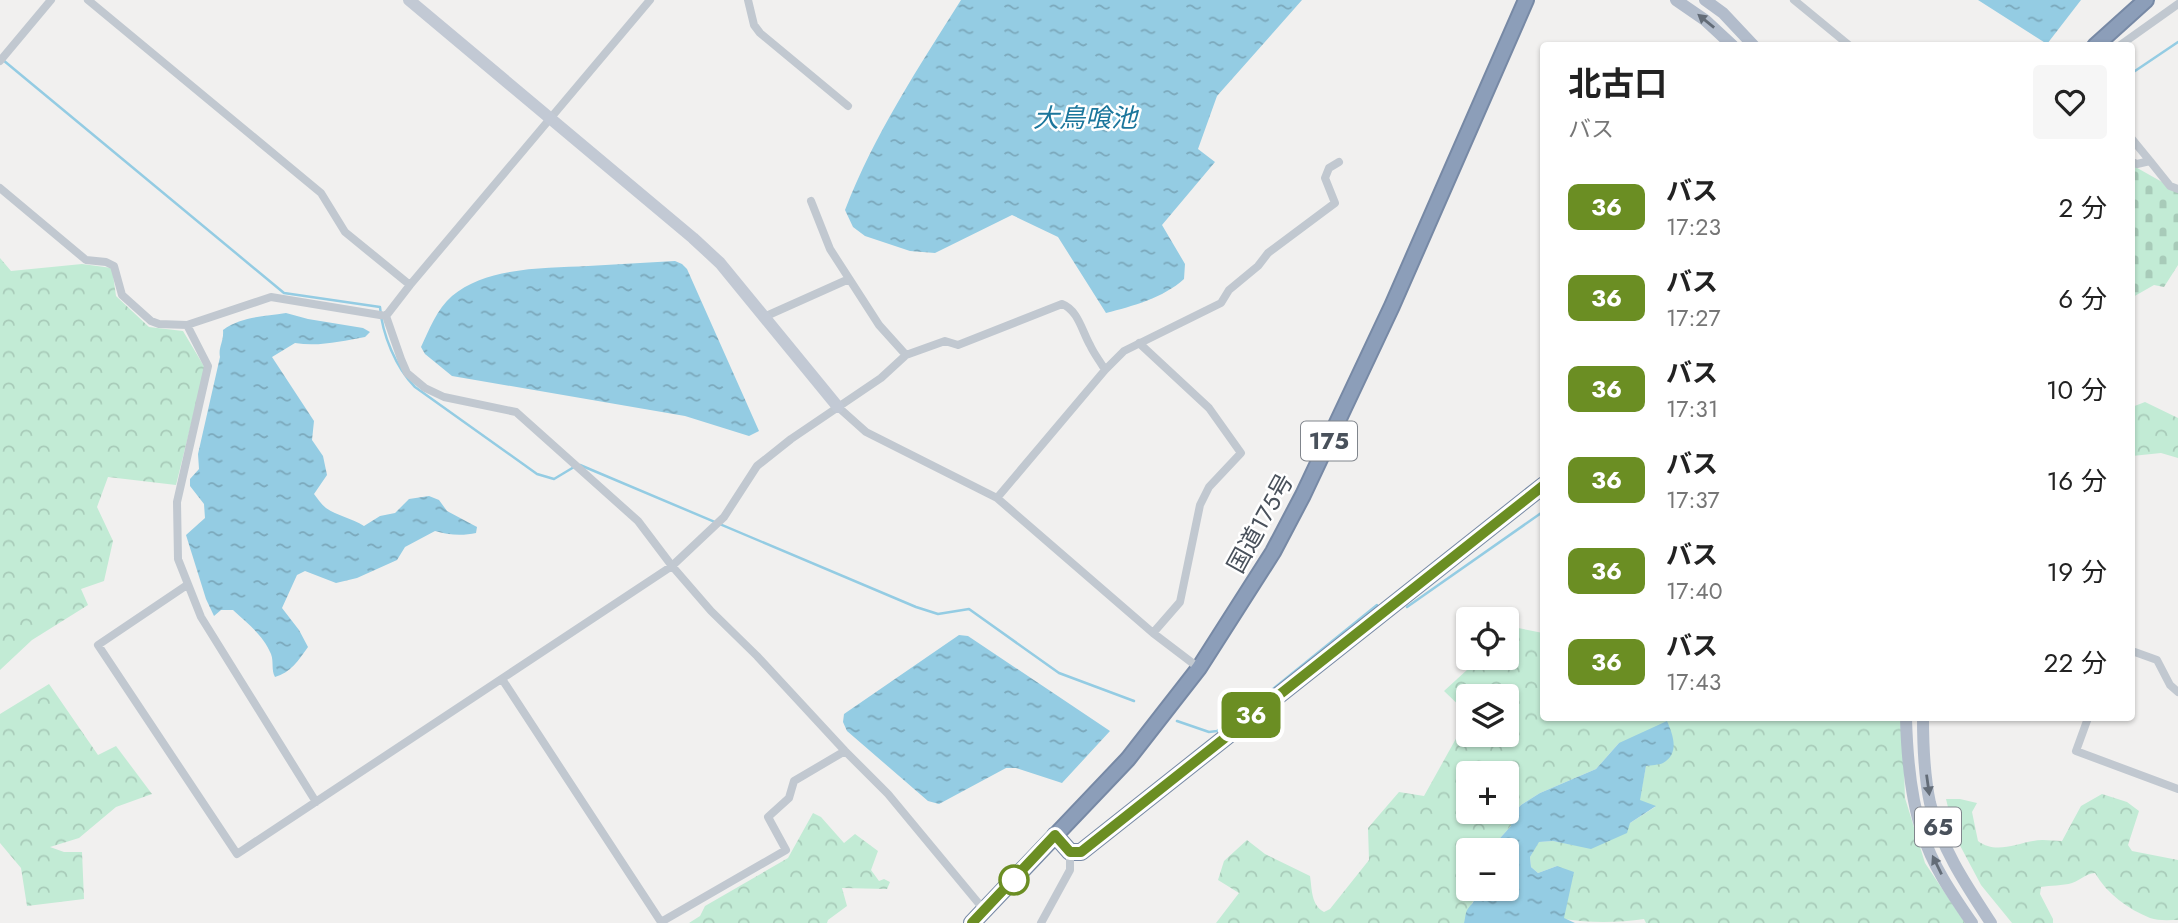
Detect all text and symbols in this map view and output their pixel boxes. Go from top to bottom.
one-way arrow [1697,14,1714,29]
text: 北古口 [1568,60,1667,107]
button: heart [2033,65,2107,139]
water label: 大鳥喰池 [1033,99,1140,137]
text: バス [1568,112,1614,146]
text: バス [1666,172,1718,210]
text: 36 [1591,189,1622,224]
text: 2 分 [2058,189,2107,227]
text: 17:23 [1666,210,1721,244]
text: バス [1666,263,1718,301]
text: 36 [1591,280,1622,315]
text: 6 分 [2058,280,2107,318]
text: 17:27 [1666,301,1721,335]
text: バス [1666,354,1718,392]
text: 36 [1591,371,1622,406]
text: 10 分 [2046,371,2107,409]
text: 17:31 [1666,392,1718,426]
road number: 175 [1301,422,1357,461]
text: バス [1666,445,1718,483]
text: 36 [1591,462,1622,497]
text: 16 分 [2047,462,2107,500]
street label: 国道175号 [1218,467,1302,579]
text: 17:37 [1666,483,1720,517]
text: バス [1666,536,1718,574]
text: 36 [1591,553,1622,588]
text: 19 分 [2047,553,2107,591]
text: 17:40 [1666,574,1723,608]
map controls [1456,607,1519,901]
button: locate [1456,607,1519,670]
text: バス [1666,627,1718,665]
text: 36 [1591,644,1622,679]
text: 22 分 [2044,644,2107,682]
text: 17:43 [1666,665,1721,699]
button: layers [1456,684,1519,747]
line badge: 36 [1220,692,1282,738]
text: 36 [1236,697,1266,732]
button: + [1456,761,1519,824]
one-way arrow [1922,775,1933,797]
road number: 65 [1915,807,1961,846]
button: − [1456,838,1519,901]
one-way arrow [1931,855,1942,875]
unlabelled marker [999,865,1029,895]

